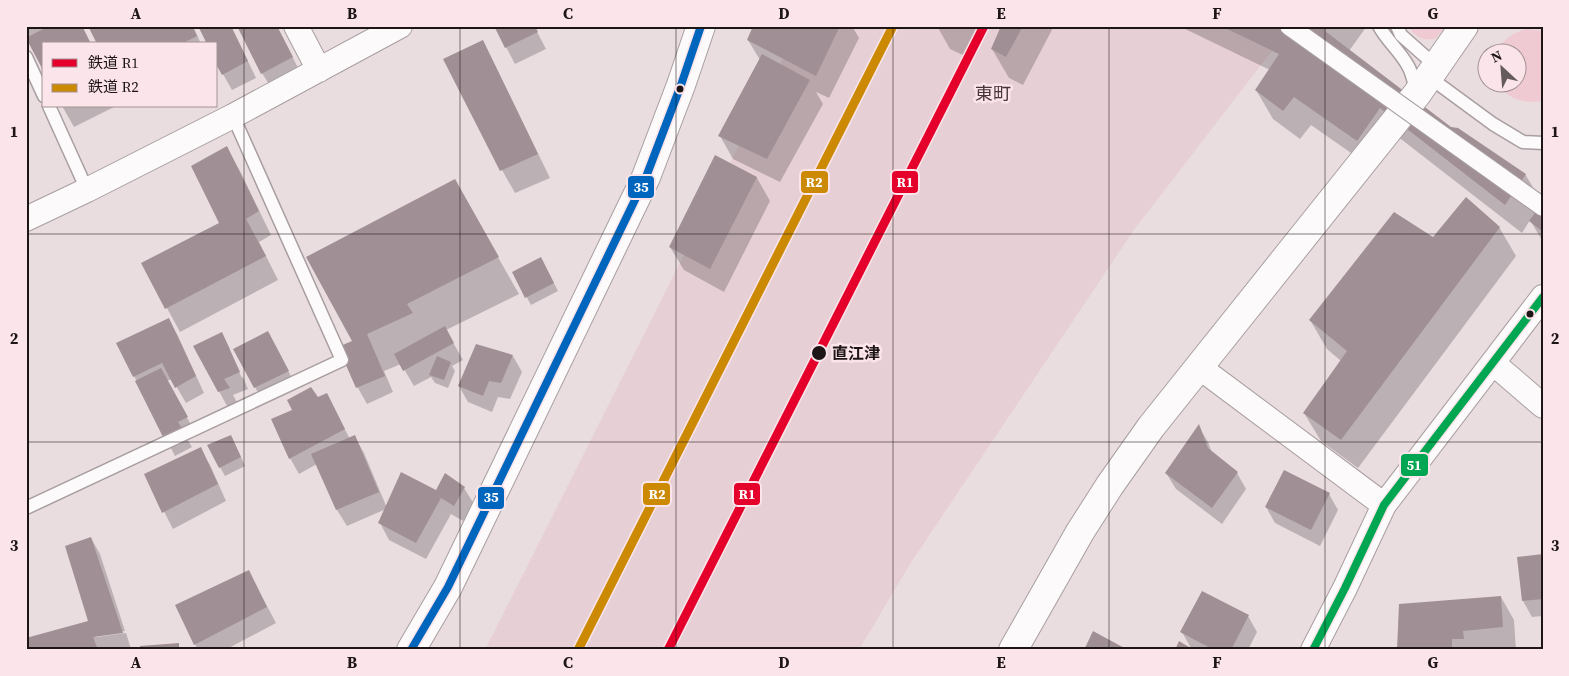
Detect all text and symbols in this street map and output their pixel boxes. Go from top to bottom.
text: A [131,2,142,24]
text: B [347,2,358,24]
text: C [563,2,573,24]
text: D [778,2,790,24]
text: E [996,2,1006,24]
text: F [1212,2,1222,24]
text: G [1428,2,1439,24]
legend [42,42,218,108]
north arrow [1476,42,1526,92]
text: N [1487,45,1505,68]
text: 鉄道 R1 [88,52,139,73]
text: 鉄道 R2 [88,76,139,97]
district label: 東町 [975,81,1011,106]
unlabelled marker [675,84,685,94]
text: 1 [10,120,18,142]
text: 1 [1551,120,1559,142]
line badge: R2 [800,170,829,194]
line badge: R1 [891,170,919,194]
text: R2 [805,172,823,192]
text: R1 [896,172,914,192]
line badge: 35 [627,175,655,199]
text: 35 [633,177,649,197]
unlabelled marker [1525,309,1535,319]
text: 2 [10,327,19,349]
text: 2 [1551,327,1560,349]
place label: 直江津 [832,342,880,364]
marker: 直江津 [810,344,828,362]
line badge: 51 [1400,453,1429,477]
text: 51 [1406,455,1422,475]
line badge: R2 [642,482,671,506]
line badge: R1 [733,482,761,506]
text: R2 [648,484,666,504]
text: R1 [738,484,756,504]
line badge: 35 [477,486,505,510]
text: 35 [483,487,499,507]
text: 3 [10,534,19,556]
text: 3 [1551,534,1560,556]
text: A [131,651,142,673]
text: B [347,651,358,673]
text: C [563,651,573,673]
text: D [778,651,790,673]
text: E [996,651,1006,673]
text: F [1212,651,1222,673]
text: G [1428,651,1439,673]

